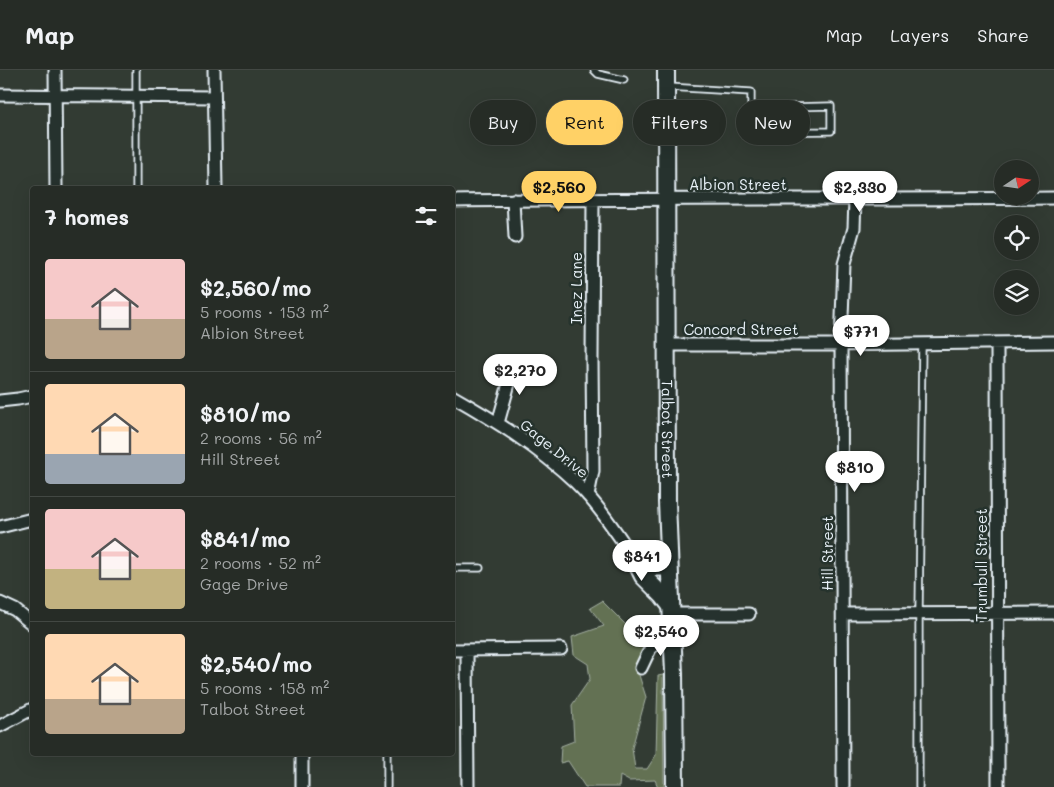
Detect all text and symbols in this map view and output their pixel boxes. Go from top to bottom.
text: Map [25,19,74,50]
text: Map [826,23,862,47]
text: Layers [890,23,949,47]
text: Share [977,23,1029,47]
chip: Buy [470,100,536,145]
chip: Rent [546,100,623,145]
chip: Filters [633,100,726,145]
chip: New [736,100,810,145]
north arrow [994,160,1039,205]
map controls [994,160,1039,315]
pin: $2,560 [518,170,600,213]
pin: $2,330 [819,170,901,213]
street label: Albion Street [689,174,787,194]
text: $2,560 [532,176,586,197]
text: $2,330 [833,176,887,197]
icon: filters [412,202,440,230]
text: 7 homes [45,203,129,230]
button: locate [994,215,1039,260]
street label: Inez Lane [566,252,586,324]
button: layers [994,270,1039,315]
text: $2,560/mo [200,274,311,301]
icon: home [85,279,145,339]
text: 5 rooms · 153 m² [200,301,329,322]
pin: $771 [831,314,891,357]
street label: Concord Street [683,319,799,339]
text: $771 [844,320,878,341]
text: Albion Street [200,322,305,343]
pin: $2,270 [479,354,561,396]
text: $2,270 [494,359,546,380]
street label: Talbot Street [658,379,678,479]
text: $810/mo [200,400,291,427]
icon: home [85,404,145,464]
street label: Gage Drive [516,414,593,482]
text: 2 rooms · 56 m² [200,427,322,448]
text: Hill Street [200,448,280,469]
pin: $810 [825,450,885,493]
text: $810 [836,456,874,477]
street label: Trumbull Street [971,508,991,622]
street label: Hill Street [817,515,837,591]
text: $841/mo [200,525,290,552]
icon: home [85,529,145,589]
pin: $841 [612,540,672,582]
text: $841 [623,545,661,566]
text: 2 rooms · 52 m² [200,552,321,573]
text: Gage Drive [200,573,288,594]
pin: $2,540 [620,614,702,657]
text: $2,540 [634,620,688,641]
text: $2,540/mo [200,650,312,677]
icon: home [85,654,145,714]
text: 5 rooms · 158 m² [200,677,329,698]
text: Talbot Street [200,698,306,719]

